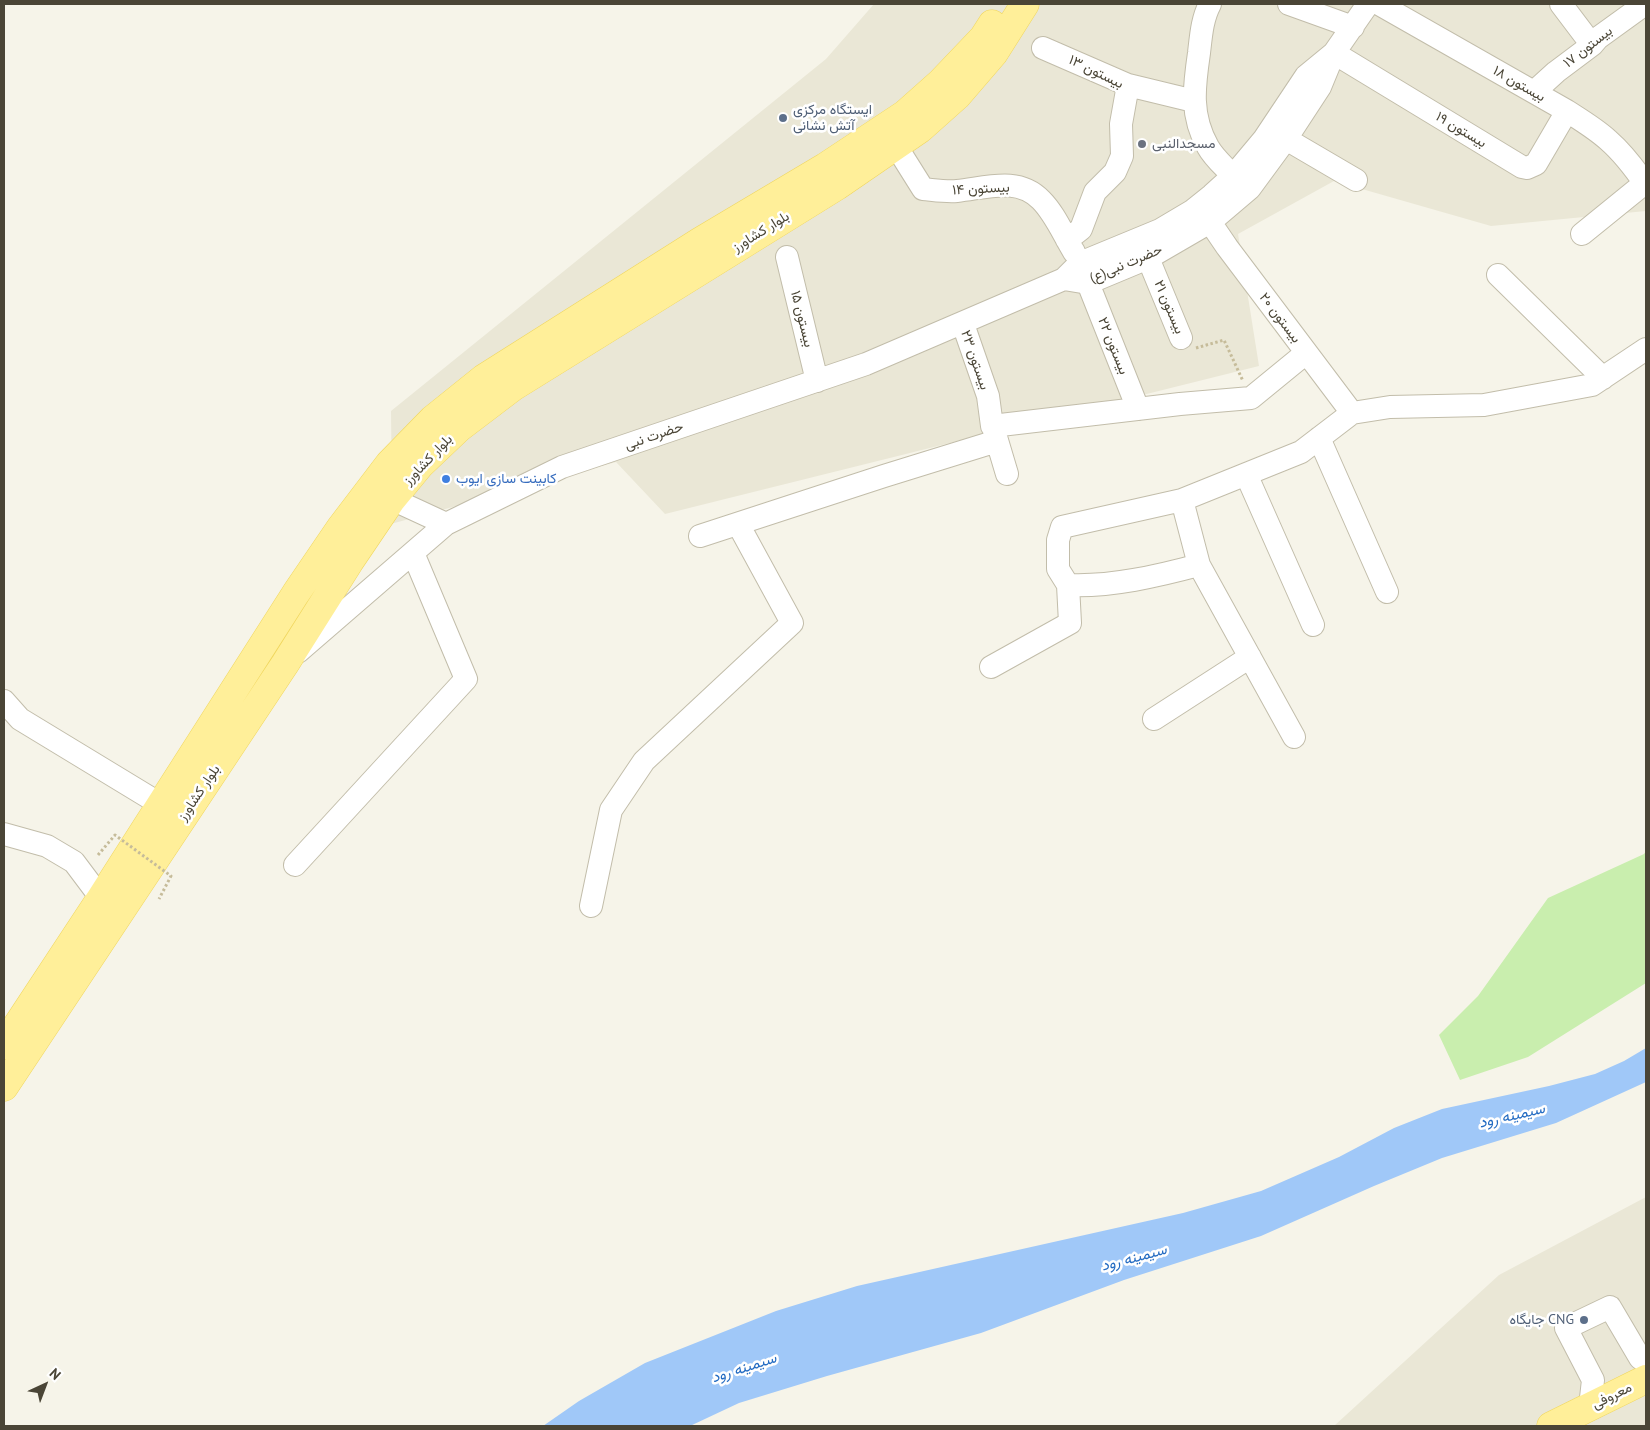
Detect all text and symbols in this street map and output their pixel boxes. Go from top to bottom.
street label: بیستون ۱۷ [1560,23,1616,71]
street label: بیستون ۱۳ [1066,52,1126,92]
street label: بیستون ۱۸ [1490,62,1548,106]
place label: ایستگاه مرکزی آتش نشانی [793,102,872,134]
street label: بیستون ۱۹ [1433,108,1489,152]
marker: ایستگاه مرکزی آتش نشانی [777,112,789,124]
place label: مسجدالنبی [1152,136,1216,152]
marker: مسجدالنبی [1136,138,1148,150]
street label: بیستون ۱۴ [952,179,1010,199]
street label: بلوار کشاورز [729,208,793,256]
street label: حضرت نبی(ع) [1087,241,1165,287]
street label: بیستون ۲۱ [1150,278,1188,336]
street label: بیستون ۱۵ [787,289,817,349]
street label: بیستون ۲۰ [1256,289,1304,347]
street label: بیستون ۲۲ [1094,315,1132,377]
street label: بیستون ۲۳ [957,328,993,392]
street label: حضرت نبی [622,418,686,454]
street label: بلوار کشاورز [400,431,456,489]
place label: کابینت سازی ایوب [456,471,556,487]
marker: کابینت سازی ایوب [440,473,452,485]
street label: بلوار کشاورز [174,762,224,824]
water label: سیمینه رود [1477,1100,1547,1132]
water label: سیمینه رود [1099,1241,1169,1275]
place label: جایگاه CNG [1510,1312,1574,1328]
marker: جایگاه CNG [1578,1314,1590,1326]
water label: سیمینه رود [709,1349,779,1387]
north arrow [20,1360,70,1410]
text: N [46,1364,65,1384]
street label: معروفی [1589,1379,1635,1413]

